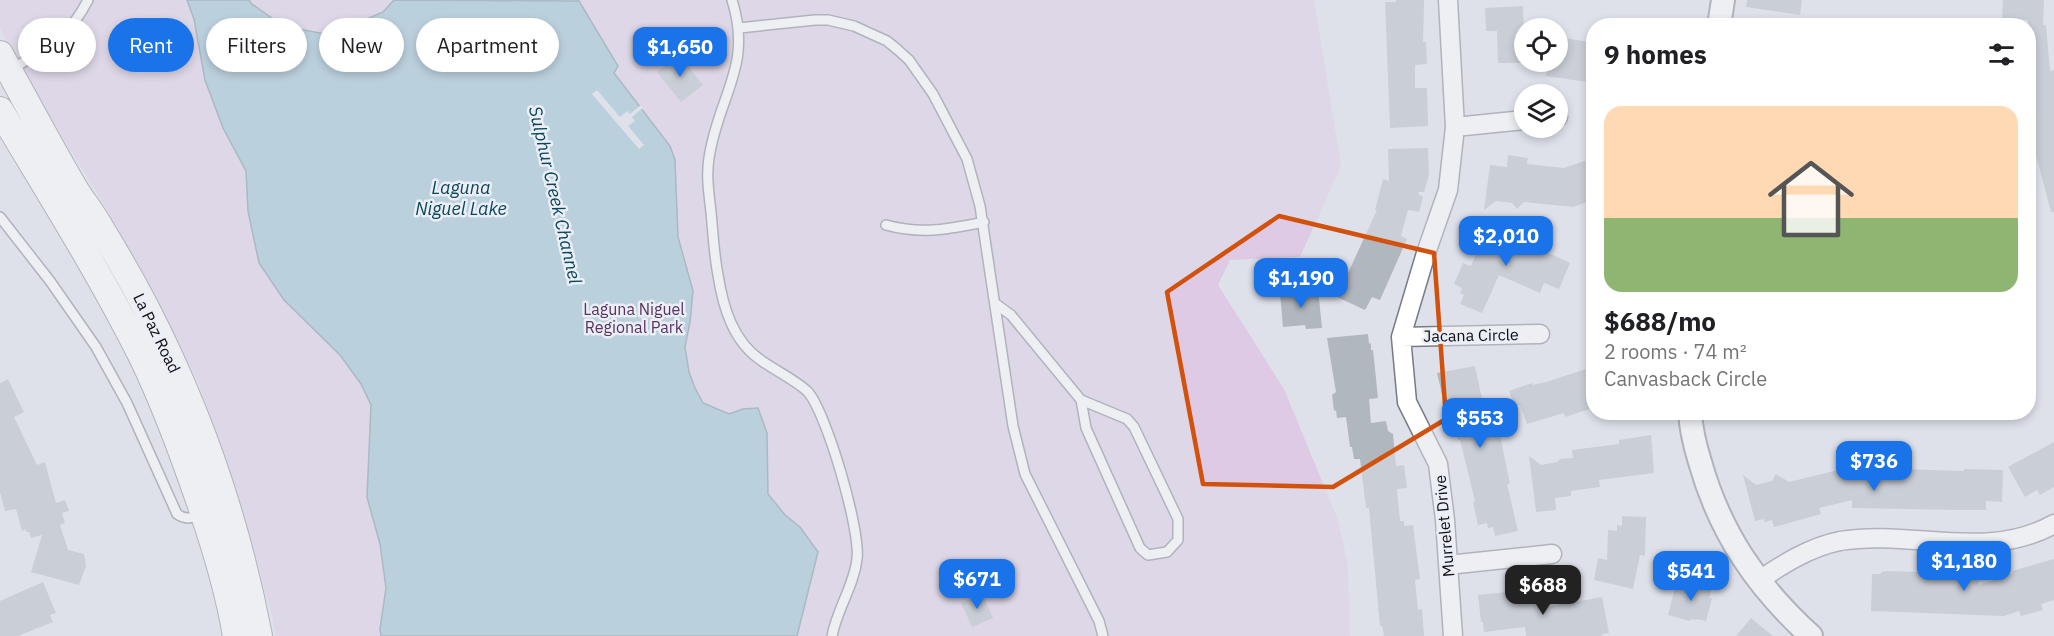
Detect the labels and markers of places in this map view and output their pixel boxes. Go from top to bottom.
pin: $1,650 [631,27,729,78]
pin: $2,010 [1457,216,1555,267]
pin: $1,190 [1252,258,1350,309]
pin: $553 [1444,398,1516,449]
pin: $736 [1838,441,1910,492]
pin: $1,180 [1915,541,2013,592]
pin: $541 [1655,551,1727,602]
pin: $671 [941,559,1013,610]
pin: $688 [1507,565,1579,616]

